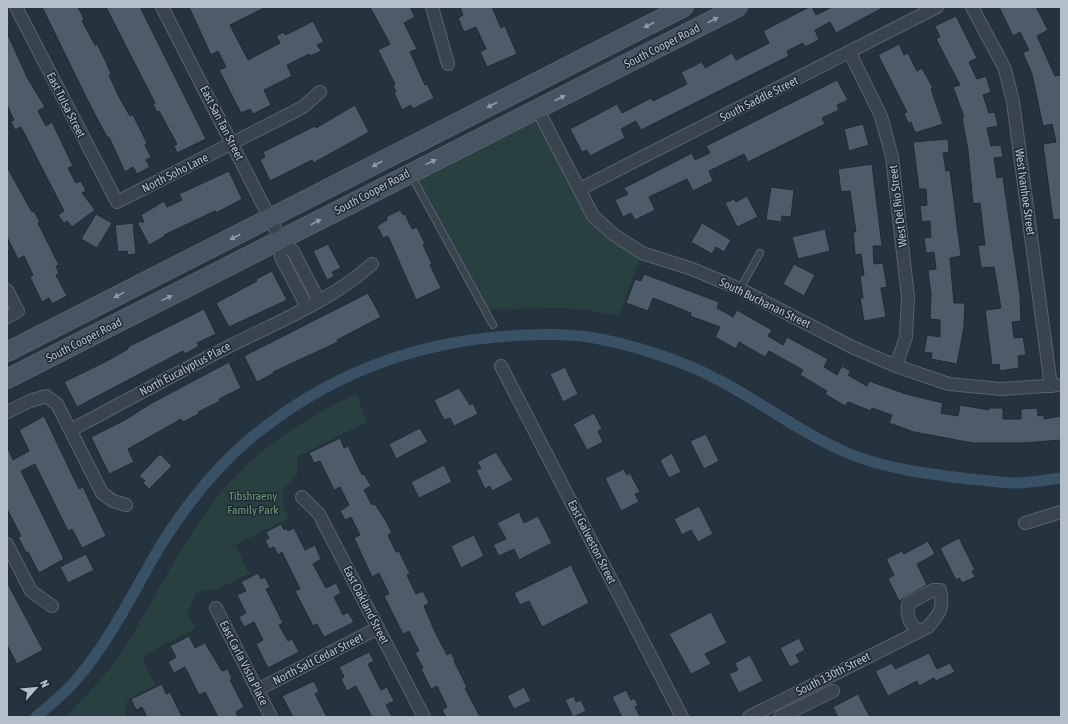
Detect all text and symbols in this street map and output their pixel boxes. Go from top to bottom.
one-way arrow [707,17,719,23]
street label: South Cooper Road [622,21,702,71]
one-way arrow [644,22,655,28]
street label: East Tulsa Street [44,70,89,140]
street label: South Saddle Street [718,73,801,125]
street label: East San Tan Street [197,83,247,163]
one-way arrow [554,95,566,102]
one-way arrow [487,102,498,108]
street label: West Ivanhoe Street [1012,148,1038,237]
street label: North Soho Lane [140,150,210,196]
one-way arrow [425,159,437,165]
one-way arrow [371,161,382,168]
street label: West Del Rio Street [886,164,910,248]
street label: South Cooper Road [332,166,412,218]
one-way arrow [310,219,321,225]
one-way arrow [229,234,241,240]
street label: South Buchanan Street [717,275,813,331]
one-way arrow [113,292,125,298]
one-way arrow [161,295,173,301]
street label: South Cooper Road [44,315,124,365]
street label: North Eucalyptus Place [137,339,233,399]
park label: Tibshraeny Family Park [227,489,279,517]
street label: East Galveston Street [565,498,619,587]
street label: East Oakland Street [340,563,392,647]
street label: East Carla Vista Place [217,618,271,708]
street label: North Salt Cedar Street [270,630,366,688]
street label: South 130th Street [793,649,873,699]
north arrow [16,668,56,708]
text: N [38,678,52,689]

